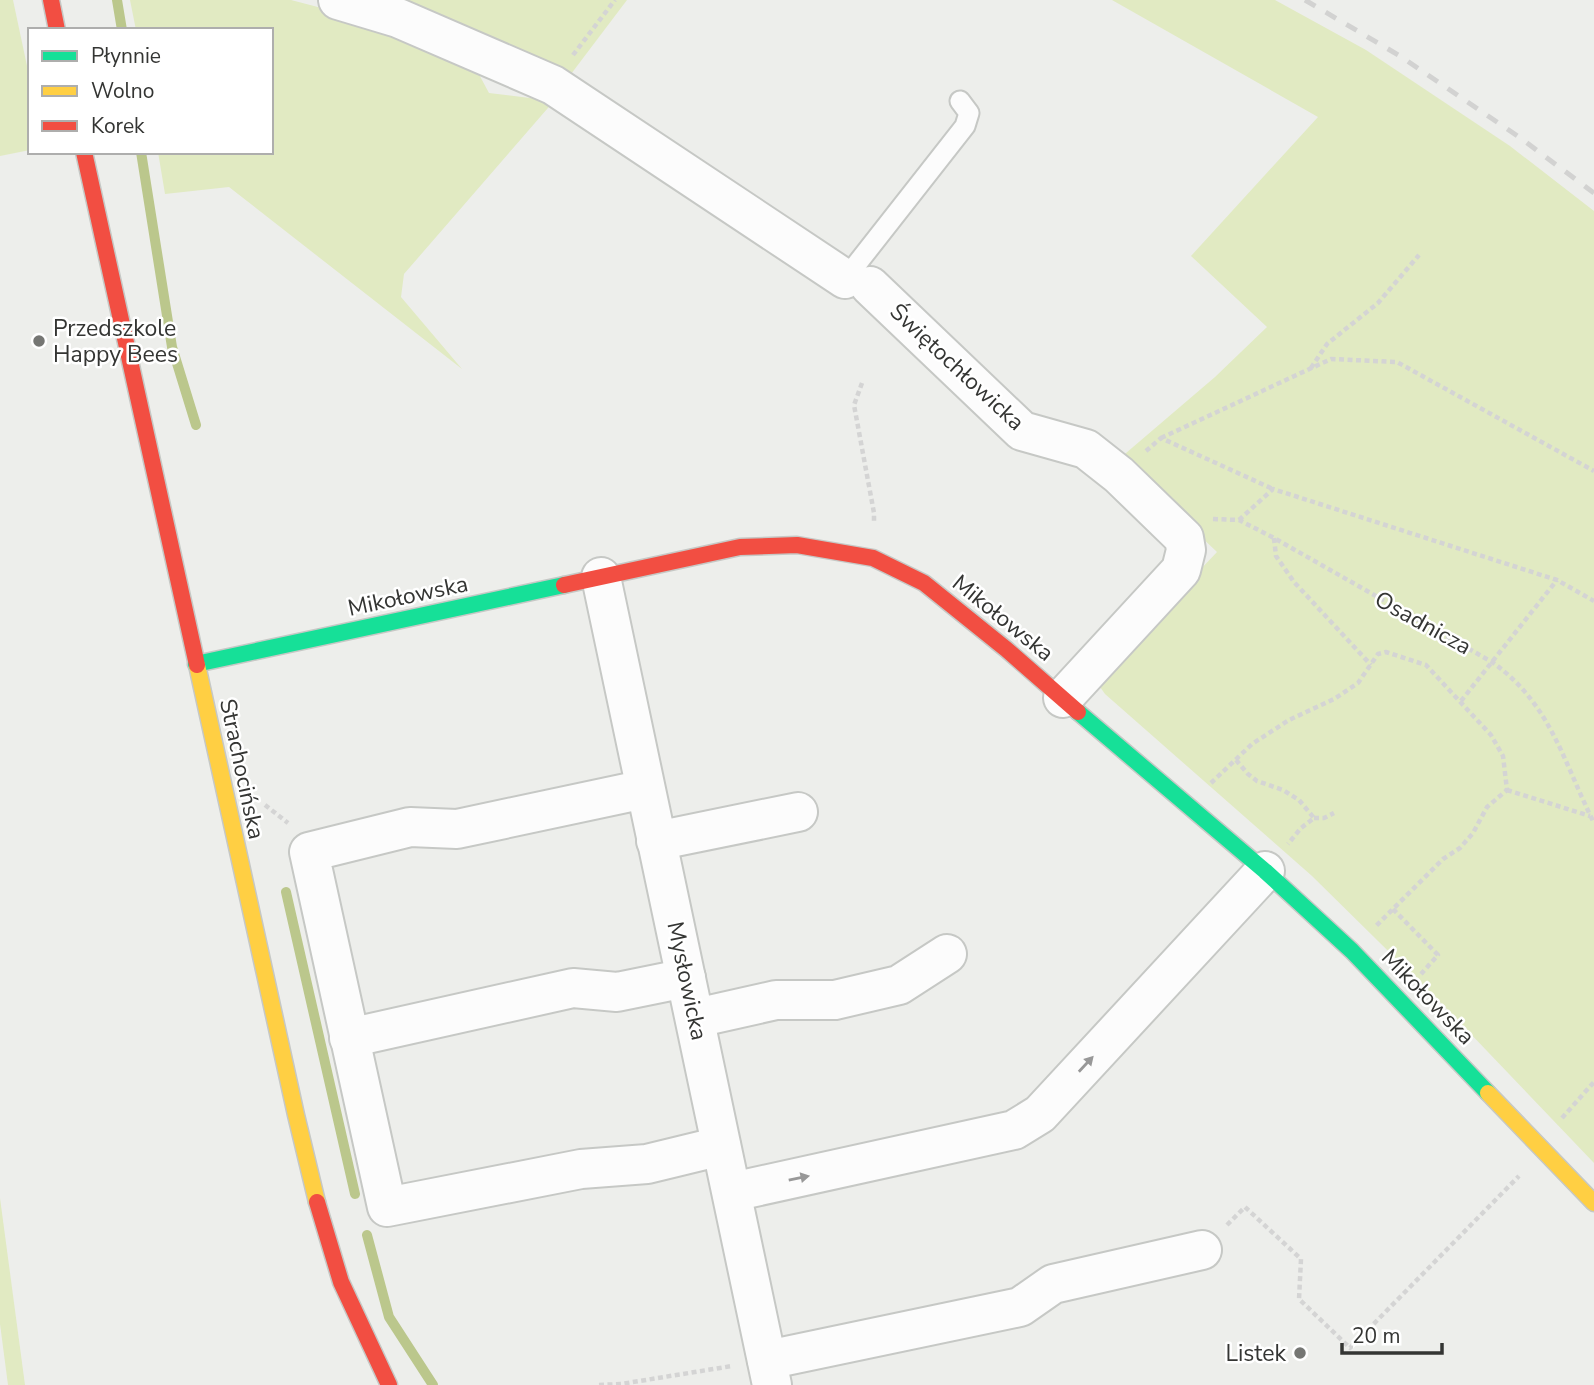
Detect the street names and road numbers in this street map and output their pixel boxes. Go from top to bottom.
street label: Świętochłowicka [883,296,1031,438]
street label: Mikołowska [345,568,471,624]
street label: Mikołowska [946,568,1060,668]
street label: Osadnicza [1369,584,1477,662]
street label: Strachocińska [212,696,272,842]
street label: Mysłowicka [659,919,715,1043]
street label: Mikołowska [1374,942,1482,1052]

